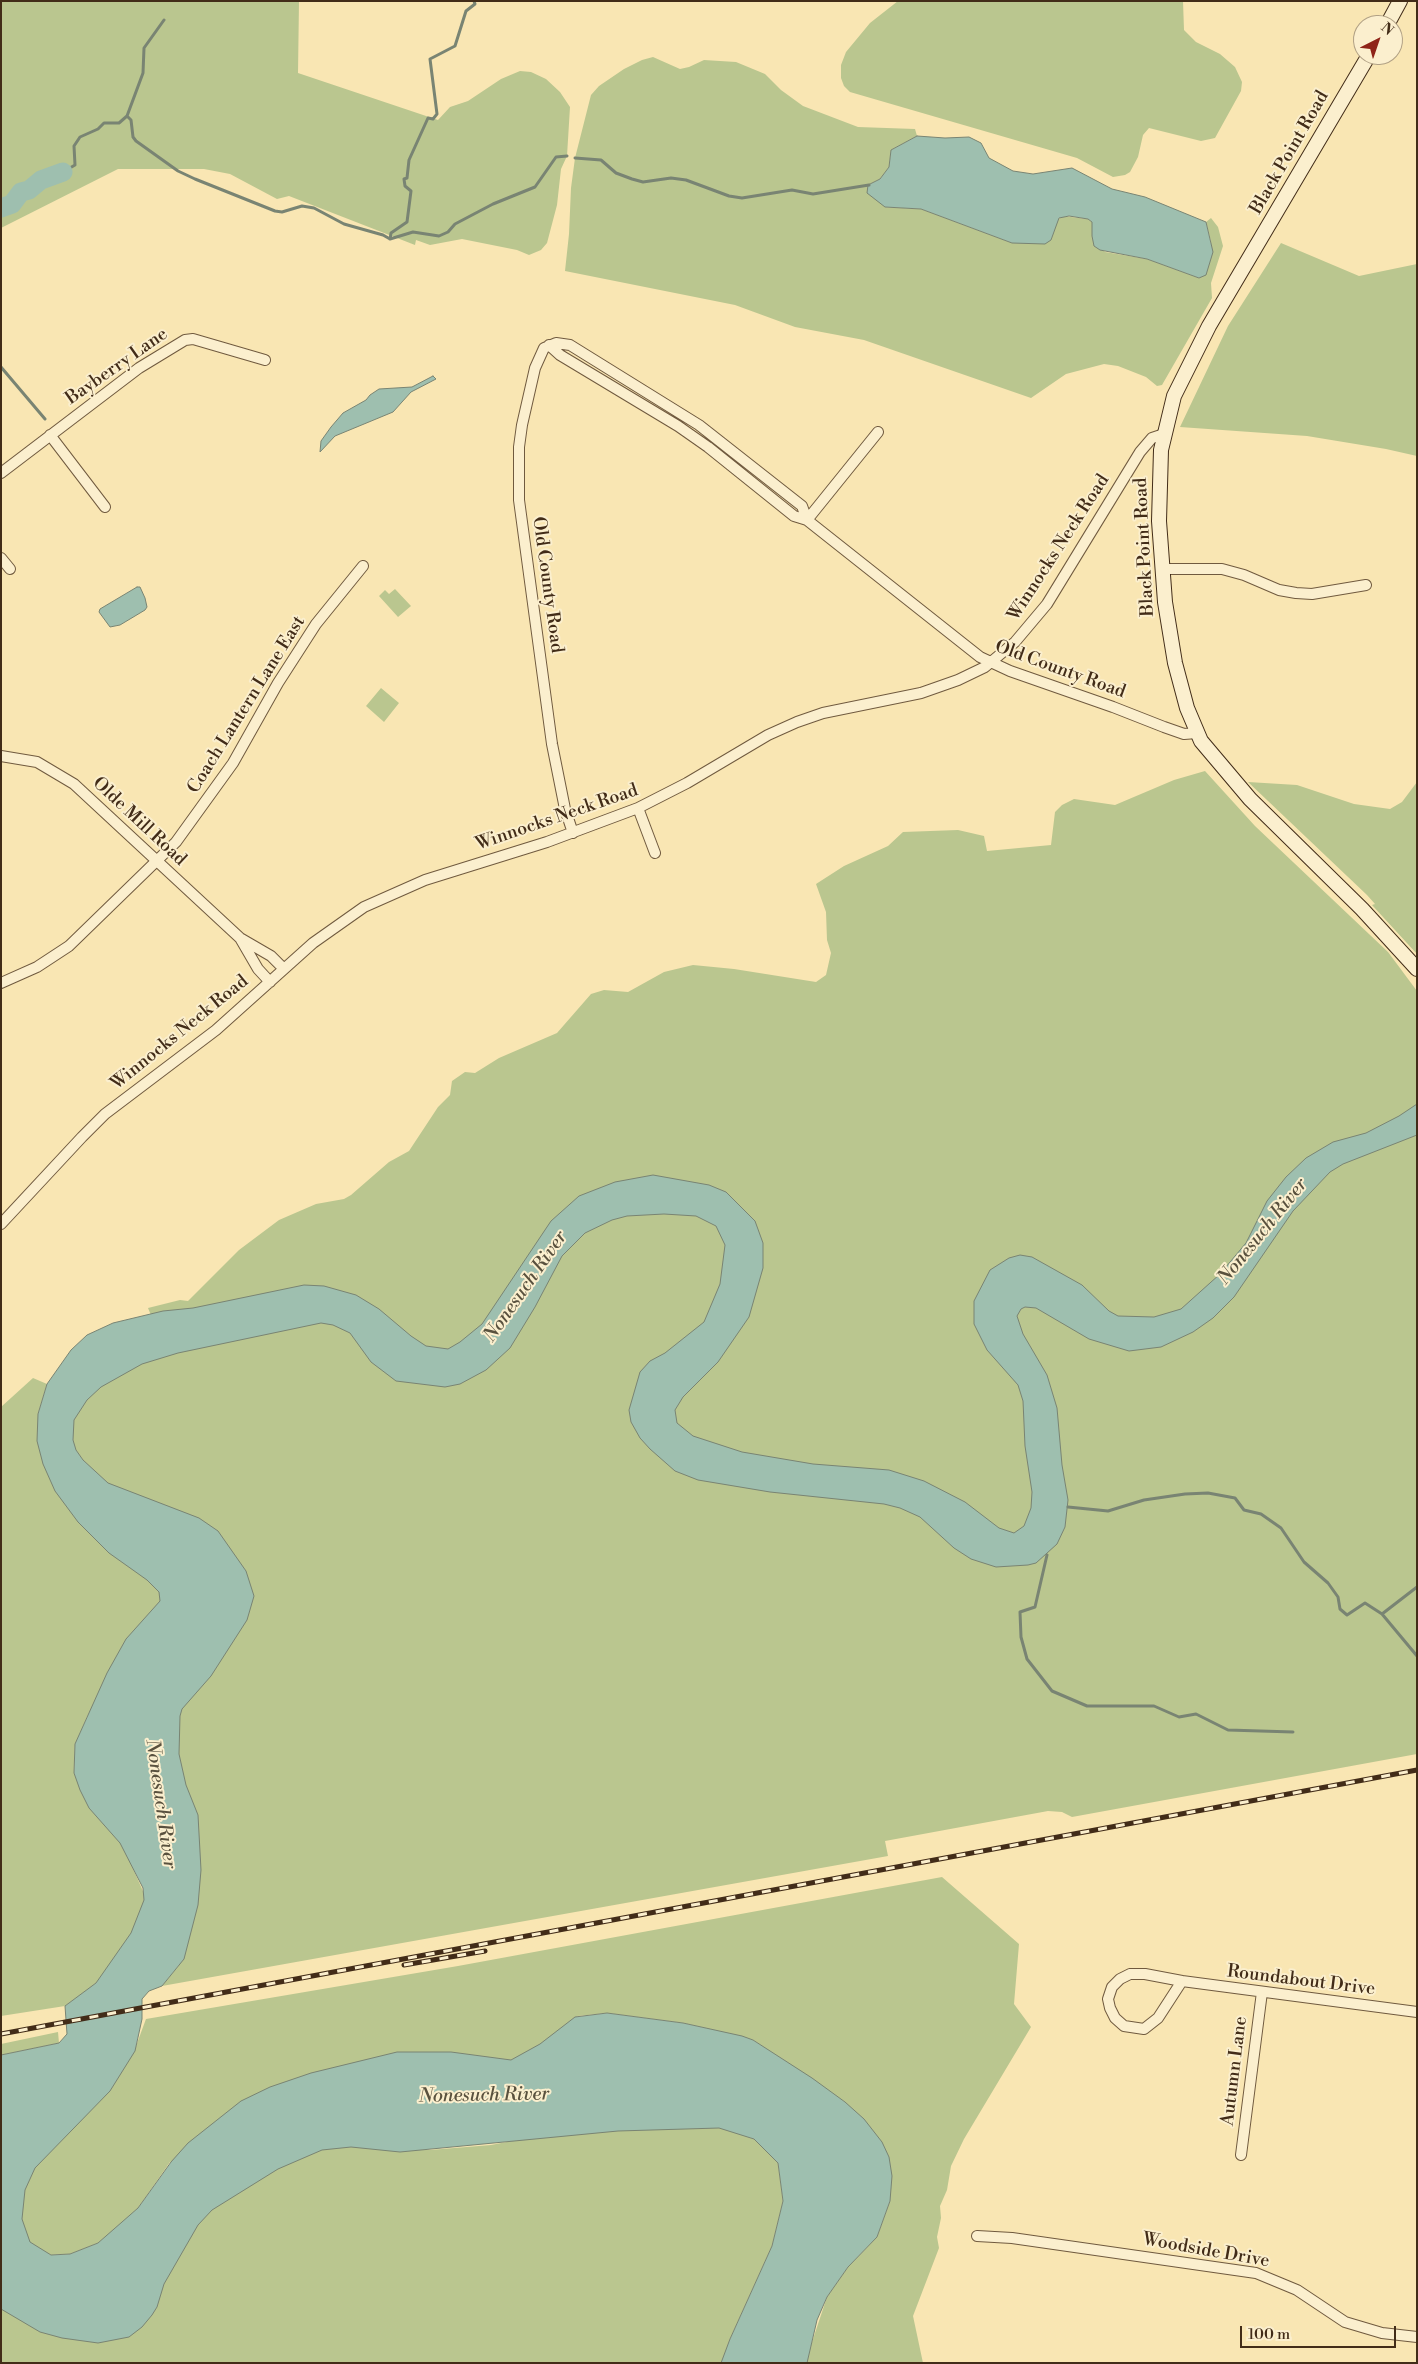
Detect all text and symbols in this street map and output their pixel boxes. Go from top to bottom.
north arrow [1353,15,1403,65]
text: N [1377,19,1397,40]
street label: Black Point Road [1246,87,1334,219]
street label: Bayberry Lane [62,324,172,410]
street label: Winnocks Neck Road [1004,471,1114,625]
street label: Black Point Road [1131,477,1159,617]
street label: Old County Road [527,515,567,655]
street label: Coach Lantern Lane East [184,612,310,798]
street label: Old County Road [992,636,1128,704]
street label: Olde Mill Road [88,773,190,871]
street label: Winnocks Neck Road [473,780,641,856]
street label: Winnocks Neck Road [107,971,253,1095]
water label: Nonesuch River [1213,1174,1313,1290]
water label: Nonesuch River [479,1227,573,1347]
water label: Nonesuch River [140,1738,180,1870]
street label: Roundabout Drive [1226,1961,1376,2001]
street label: Autumn Lane [1218,2015,1252,2127]
water label: Nonesuch River [419,2083,549,2109]
street label: Woodside Drive [1141,2229,1271,2273]
scale bar [1243,2316,1399,2348]
text: 100 m [1248,2325,1290,2344]

